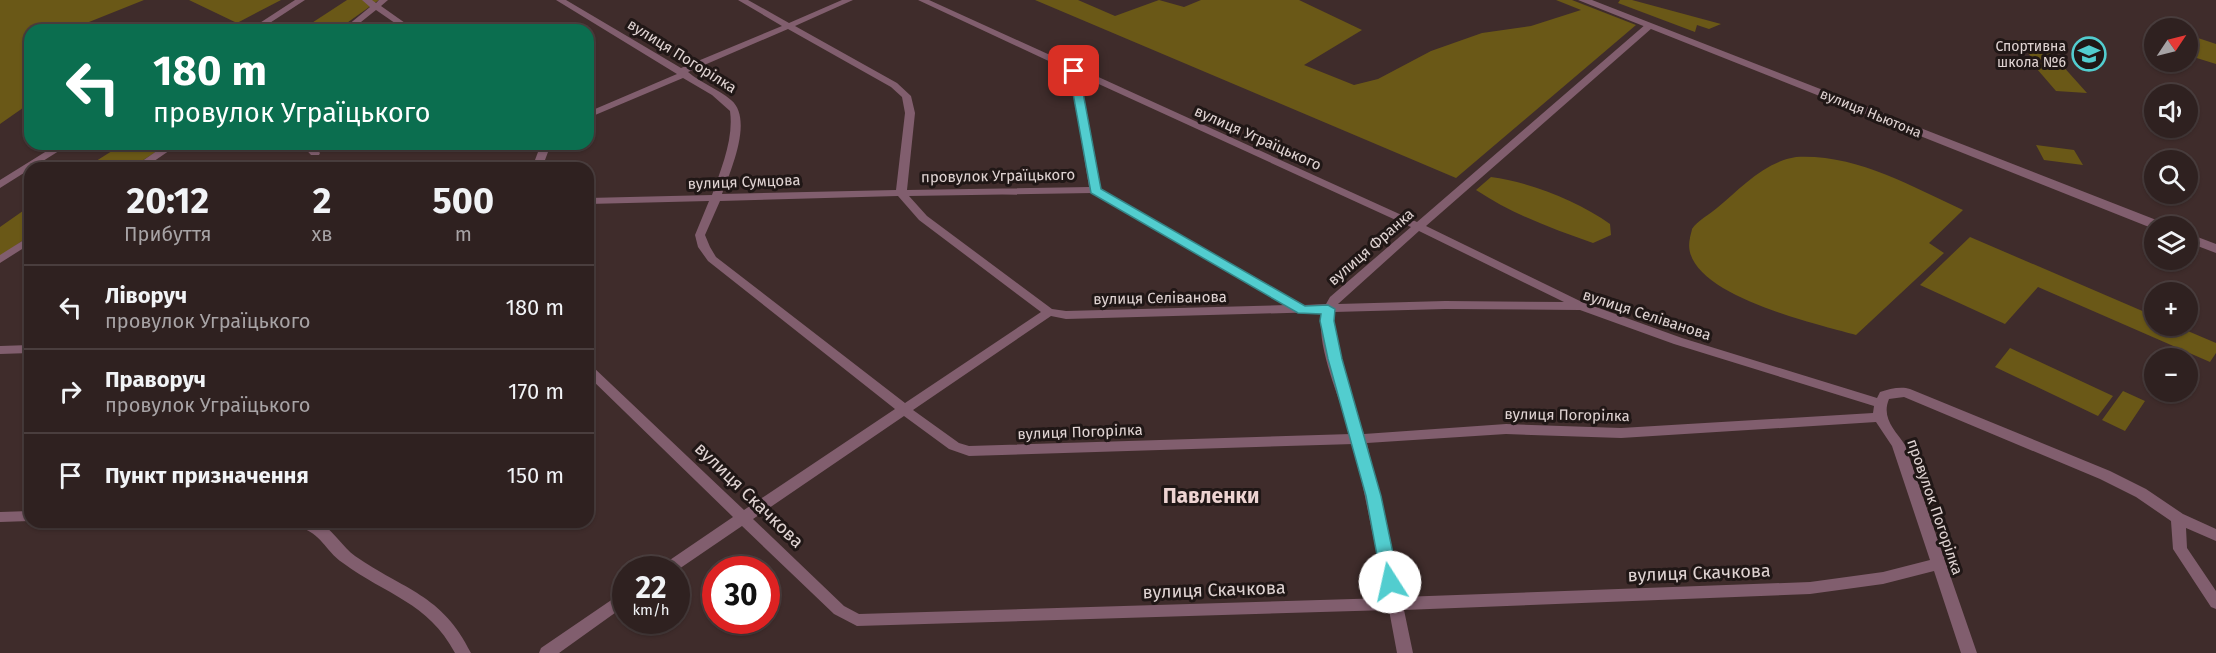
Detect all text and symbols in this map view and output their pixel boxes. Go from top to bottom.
street label: вулиця Погорілка [624,15,740,97]
north arrow [2144,18,2198,72]
map controls [2144,18,2198,402]
school or university icon: Спортивна школа №6 [2071,36,2107,72]
place label: Спортивна школа №6 [1995,38,2066,71]
pin [1048,45,1099,96]
text: 180 m [153,46,267,96]
icon: left [54,48,132,126]
icon: arrive [1057,54,1090,87]
button: sound [2144,84,2198,138]
street label: вулиця Ньютона [1818,85,1924,142]
text: провулок Уграїцького [153,97,430,129]
street label: вулиця Уграїцького [1192,102,1324,174]
button: search [2144,150,2198,204]
street label: провулок Уграїцького [921,166,1075,186]
street label: вулиця Сумцова [687,171,801,193]
text: 20:12 [127,179,209,223]
text: 2 [313,179,331,223]
text: 500 [433,179,494,223]
street label: вулиця Франка [1324,205,1418,289]
button: layers [2144,216,2198,270]
text: Прибуття [124,222,212,246]
text: хв [312,222,333,246]
text: m [455,222,472,246]
text: Ліворуч [105,282,187,309]
button: + [2144,282,2198,336]
street label: вулиця Селіванова [1581,286,1713,344]
street label: вулиця Селіванова [1093,288,1227,308]
icon: left [54,291,87,324]
text: 180 m [505,294,564,321]
text: провулок Уграїцького [105,309,311,333]
button: − [2144,348,2198,402]
text: Праворуч [105,366,206,393]
icon: right [54,375,87,408]
text: 170 m [508,378,564,405]
text: провулок Уграїцького [105,393,311,417]
street label: вулиця Погорілка [1504,405,1630,425]
street label: вулиця Погорілка [1017,421,1143,443]
street label: вулиця Скачкова [690,437,808,553]
street label: провулок Погорілка [1903,437,1967,577]
icon: arrive [54,459,87,492]
text: Пункт призначення [105,462,309,489]
text: 150 m [506,462,564,489]
district label: Павленки [1163,483,1259,509]
position arrow [1358,550,1422,614]
speed limit sign: 30 [702,556,780,634]
street label: вулиця Скачкова [1627,560,1771,586]
text: 22 [635,570,667,606]
street label: вулиця Скачкова [1142,577,1286,603]
text: km/h [632,601,670,619]

